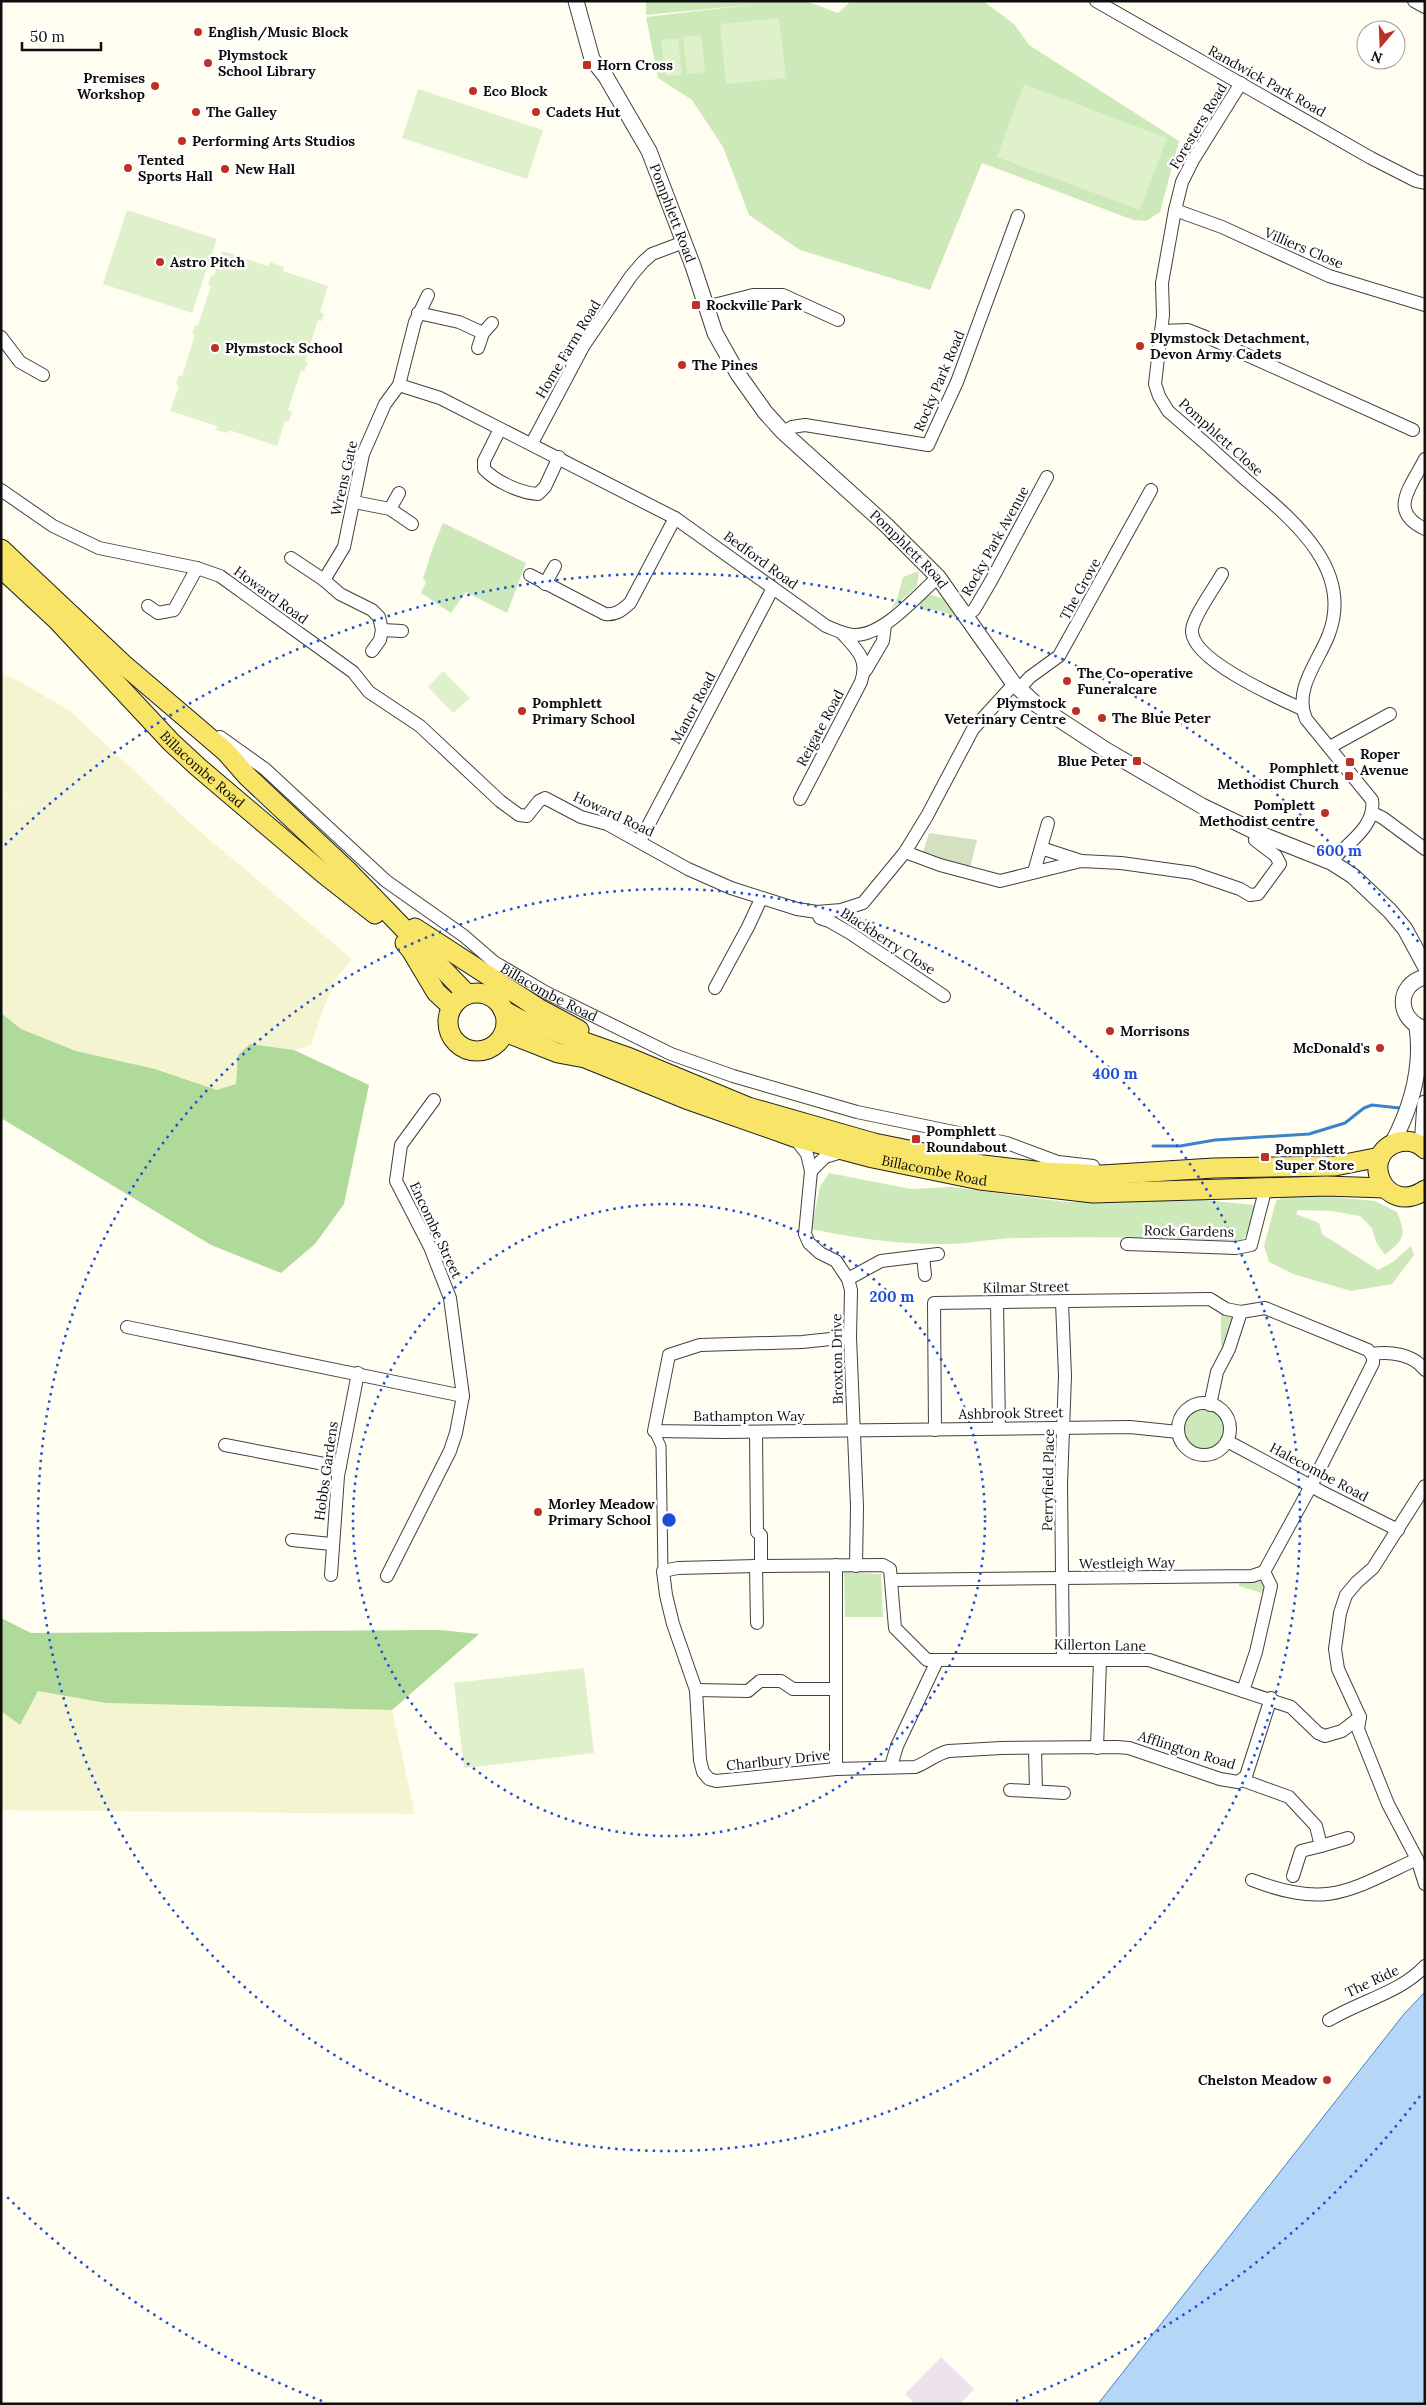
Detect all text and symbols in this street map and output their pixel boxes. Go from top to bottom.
scale bar [22,20,101,52]
north arrow [1356,20,1406,70]
place label: English/Music Block [208,23,349,41]
marker: English/Music Block [192,26,204,38]
text: 50 m [30,27,65,46]
street label: Randwick Park Road [1205,41,1329,121]
place label: Plymstock School Library [218,46,316,80]
text: N [1369,47,1385,68]
place label: Horn Cross [597,56,673,74]
marker: Plymstock School Library [202,57,214,69]
marker: Horn Cross [581,59,593,71]
place label: Premises Workshop [77,69,145,103]
marker: Premises Workshop [149,80,161,92]
street label: Foresters Road [1165,80,1231,172]
place label: Eco Block [483,82,548,100]
marker: Eco Block [467,85,479,97]
place label: The Galley [206,103,277,121]
place label: Cadets Hut [546,103,621,121]
marker: The Galley [190,106,202,118]
marker: Cadets Hut [530,106,542,118]
place label: Performing Arts Studios [192,132,355,150]
marker: Performing Arts Studios [176,135,188,147]
place label: Tented Sports Hall [138,151,213,185]
place label: New Hall [235,160,296,178]
street label: Pomphlett Road [646,161,700,265]
marker: Tented Sports Hall [122,162,134,174]
marker: New Hall [219,163,231,175]
street label: Villiers Close [1261,223,1347,273]
place label: Astro Pitch [170,253,246,271]
marker: Astro Pitch [154,256,166,268]
place label: Rockville Park [706,296,803,314]
street label: Home Farm Road [532,297,604,401]
marker: Rockville Park [690,299,702,311]
street label: Rocky Park Road [910,328,968,434]
place label: Plymstock Detachment, Devon Army Cadets [1150,329,1309,363]
place label: Plymstock School [225,339,344,357]
marker: Plymstock Detachment, Devon Army Cadets [1134,340,1146,352]
marker: Plymstock School [209,342,221,354]
place label: The Pines [692,356,758,374]
marker: The Pines [676,359,688,371]
street label: Pomphlett Close [1175,394,1267,480]
street label: Wrens Gate [327,438,361,517]
street label: Rocky Park Avenue [957,482,1033,599]
street label: Pomphlett Road [866,506,952,592]
street label: Bedford Road [720,527,802,593]
street label: The Grove [1056,555,1105,623]
street label: Howard Road [230,562,312,628]
place label: The Co-operative Funeralcare [1077,664,1194,698]
street label: Manor Road [667,669,719,747]
marker: The Co-operative Funeralcare [1061,675,1073,687]
street label: Reigate Road [792,687,848,769]
place label: Pomphlett Primary School [532,694,636,728]
place label: Plymstock Veterinary Centre [945,694,1067,728]
marker: Pomphlett Primary School [516,705,528,717]
marker: Plymstock Veterinary Centre [1070,705,1082,717]
place label: The Blue Peter [1112,709,1211,727]
marker: The Blue Peter [1096,712,1108,724]
street label: Billacombe Road [156,727,248,812]
place label: Roper Avenue [1360,745,1409,779]
place label: Blue Peter [1057,752,1127,770]
marker: Blue Peter [1131,755,1143,767]
marker: Roper Avenue [1344,756,1356,768]
place label: Pomphlett Methodist Church [1217,759,1339,793]
marker: Pomphlett Methodist Church [1343,770,1355,782]
street label: Howard Road [571,787,657,841]
place label: Pomplett Methodist centre [1199,796,1315,830]
marker: Pomplett Methodist centre [1319,807,1331,819]
text: 600 m [1316,841,1362,860]
street label: Blackberry Close [837,904,939,979]
street label: Billacombe Road [497,959,600,1025]
place label: Morrisons [1120,1022,1190,1040]
marker: Morrisons [1104,1025,1116,1037]
place label: McDonald's [1293,1039,1370,1057]
marker: McDonald's [1374,1042,1386,1054]
text: 400 m [1092,1064,1138,1083]
place label: Pomphlett Roundabout [926,1122,1007,1156]
marker: Pomphlett Roundabout [910,1133,922,1145]
place label: Pomphlett Super Store [1275,1140,1355,1174]
street label: Billacombe Road [880,1151,988,1190]
marker: Pomphlett Super Store [1259,1151,1271,1163]
street label: Encombe Street [406,1179,466,1282]
street label: Rock Gardens [1144,1221,1234,1241]
street label: Kilmar Street [983,1277,1070,1297]
text: 200 m [870,1287,915,1306]
street label: Broxton Drive [827,1313,847,1405]
street label: Ashbrook Street [957,1403,1064,1423]
street label: Bathampton Way [693,1407,805,1425]
street label: Hobbs Gardens [310,1420,342,1522]
street label: Perryfield Place [1038,1428,1058,1531]
street label: Halecombe Road [1267,1438,1371,1506]
place label: Morley Meadow Primary School [548,1495,655,1529]
marker: Morley Meadow Primary School [532,1506,544,1518]
centre of rings [660,1511,678,1529]
street label: Westleigh Way [1079,1553,1176,1573]
street label: Killerton Lane [1054,1635,1147,1655]
street label: Afflington Road [1135,1726,1238,1773]
street label: Charlbury Drive [725,1746,831,1774]
street label: The Ride [1342,1961,1402,2001]
place label: Chelston Meadow [1198,2071,1318,2089]
marker: Chelston Meadow [1321,2074,1333,2086]

